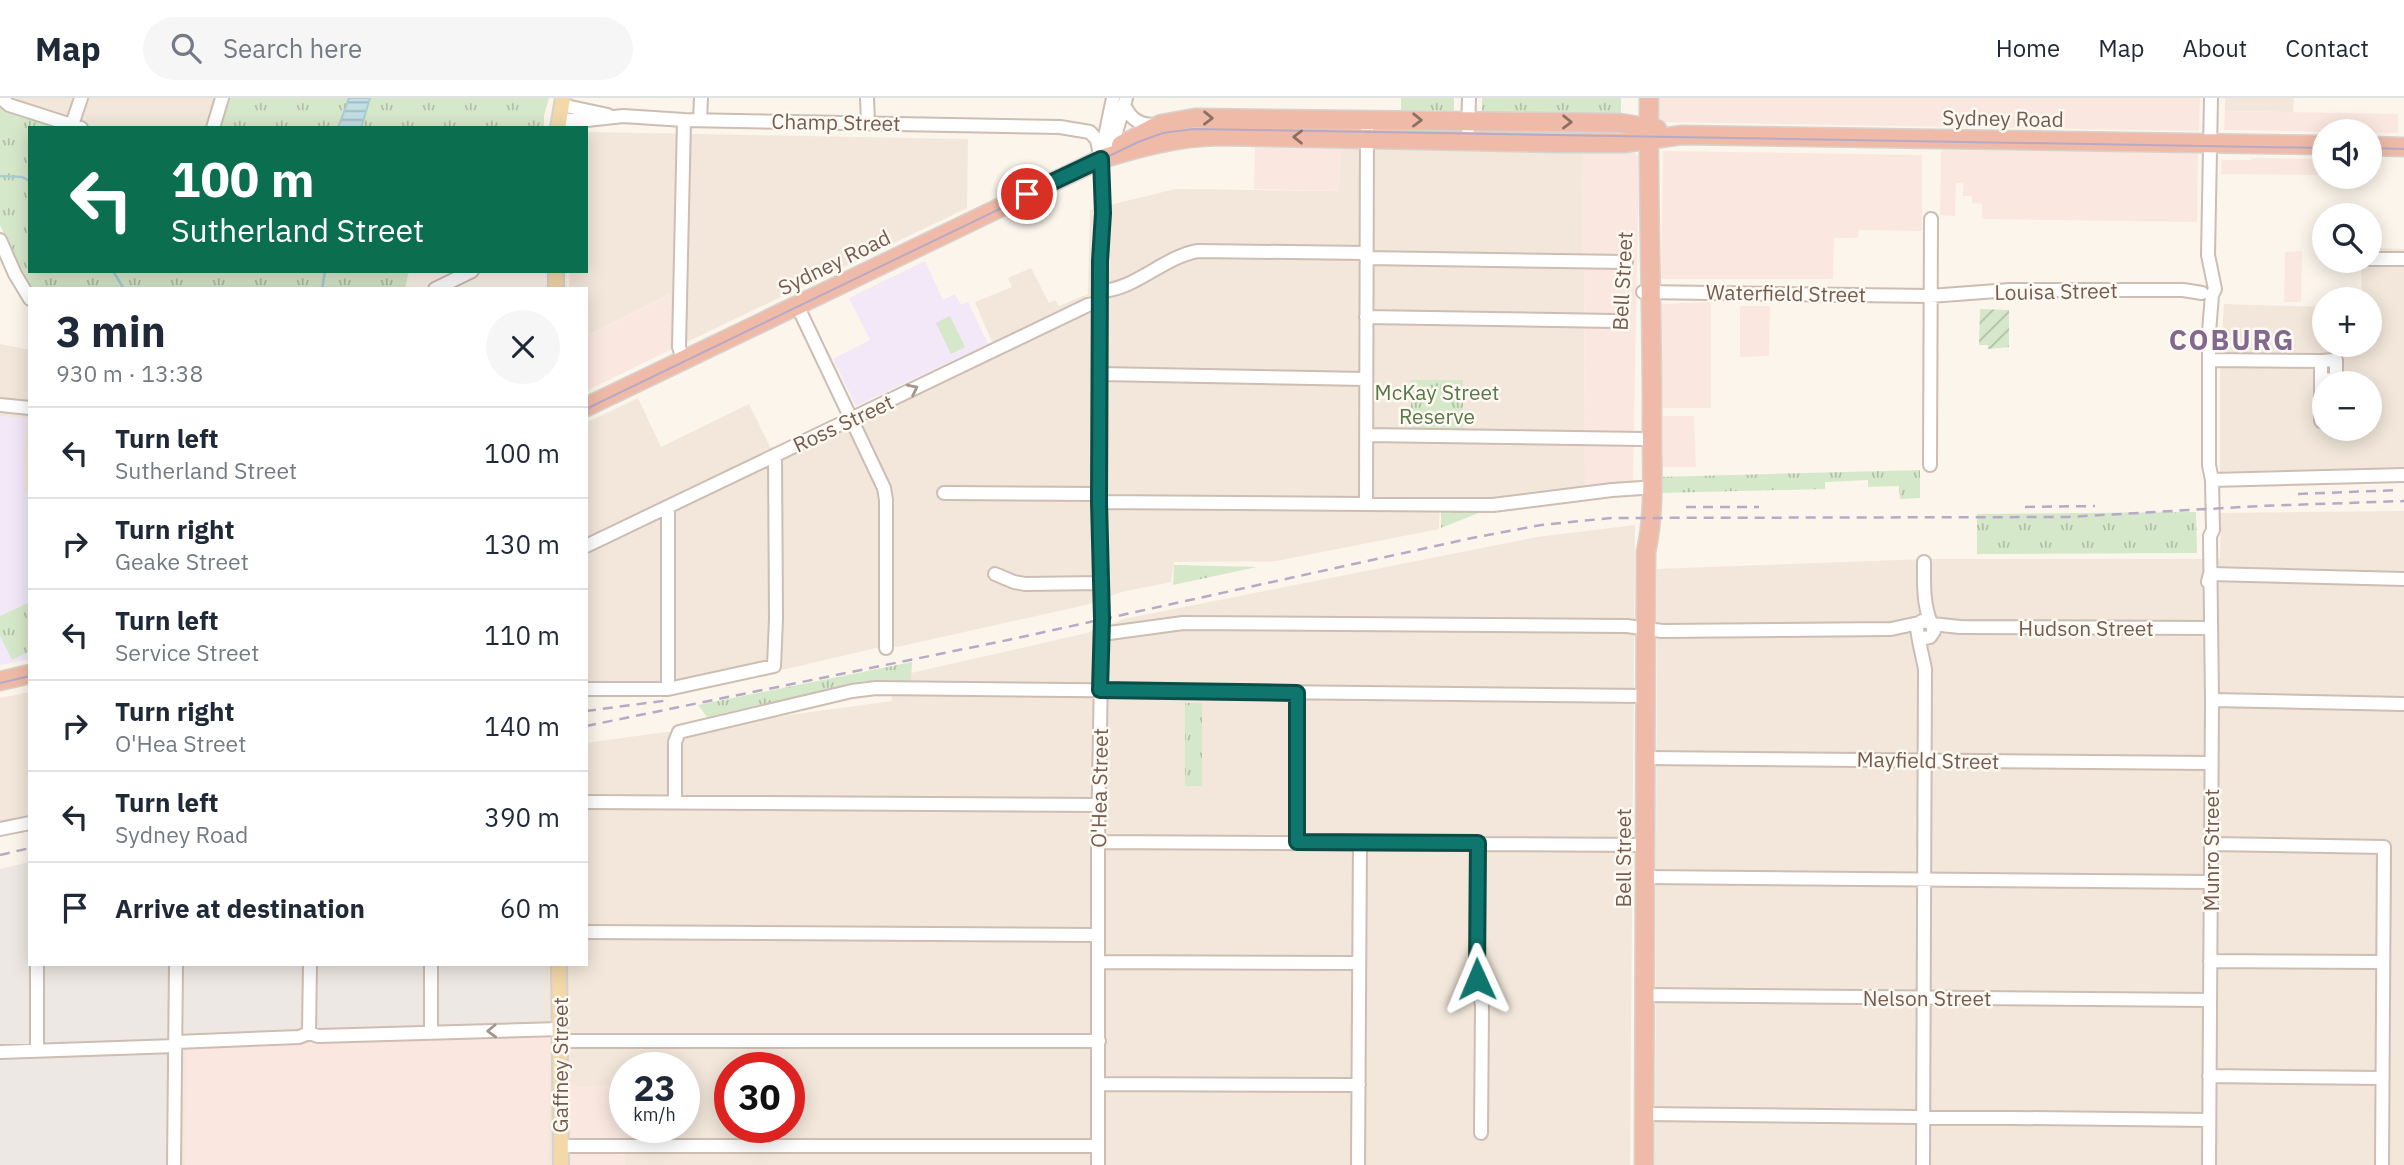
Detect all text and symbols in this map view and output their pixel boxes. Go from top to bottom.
search box [143,17,633,80]
text: Map [35,27,101,70]
icon: search [167,29,205,67]
text: Search here [223,31,362,65]
text: Home [1996,32,2060,64]
text: Map [2098,32,2144,64]
text: About [2182,32,2247,64]
text: Contact [2285,32,2369,64]
street label: Sydney Road [1942,103,2064,133]
street label: Champ Street [771,107,901,137]
one-way arrow [1203,110,1213,126]
one-way arrow [1412,113,1423,128]
one-way arrow [1562,115,1573,130]
map controls [2312,119,2382,441]
button: sound [2312,119,2382,189]
one-way arrow [1293,130,1304,145]
text: 100 m [171,147,315,210]
icon: left [56,154,147,245]
pin [997,164,1057,224]
icon: arrive [1008,175,1046,213]
button: search [2312,203,2382,273]
text: Sutherland Street [171,209,424,251]
street label: Sydney Road [773,223,895,301]
street label: Bell Street [1605,231,1639,331]
street label: Louisa Street [1994,276,2118,306]
street label: Waterfield Street [1706,278,1866,308]
button: + [2312,287,2382,357]
text: 3 min [56,304,166,359]
button: close [486,310,560,384]
district label: COBURG [2169,321,2295,358]
text: 930 m · 13:38 [56,358,203,388]
button: − [2312,371,2382,441]
park label: McKay Street Reserve [1375,378,1499,430]
one-way arrow [906,384,918,398]
street label: Ross Street [788,388,898,458]
text: Turn left [115,421,218,455]
icon: left [56,434,94,472]
text: 100 m [484,436,560,470]
text: Sutherland Street [115,455,297,485]
text: Turn right [115,512,234,546]
icon: right [56,525,94,563]
text: 130 m [484,527,560,561]
text: Geake Street [115,546,249,576]
text: Turn left [115,603,218,637]
street label: Hudson Street [2018,614,2154,642]
icon: left [56,616,94,654]
text: 110 m [484,618,560,652]
text: Service Street [115,637,259,667]
text: Turn right [115,694,234,728]
icon: right [56,707,94,745]
text: 140 m [484,709,560,743]
text: O'Hea Street [115,728,246,758]
street label: O'Hea Street [1084,728,1114,848]
street label: Mayfield Street [1856,745,2000,775]
text: Turn left [115,785,218,819]
street label: Munro Street [2197,789,2225,911]
icon: left [56,798,94,836]
text: 390 m [484,800,560,834]
street label: Bell Street [1609,808,1637,908]
text: Sydney Road [115,819,248,849]
icon: arrive [56,889,94,927]
text: Arrive at destination [115,891,365,925]
text: 60 m [500,891,560,925]
position arrow [1440,942,1514,1016]
street label: Nelson Street [1863,984,1991,1012]
street label: Gaffney Street [546,997,574,1133]
one-way arrow [486,1023,497,1038]
speed limit sign: 30 [714,1052,805,1143]
text: 23 [633,1065,676,1111]
text: km/h [633,1103,676,1126]

